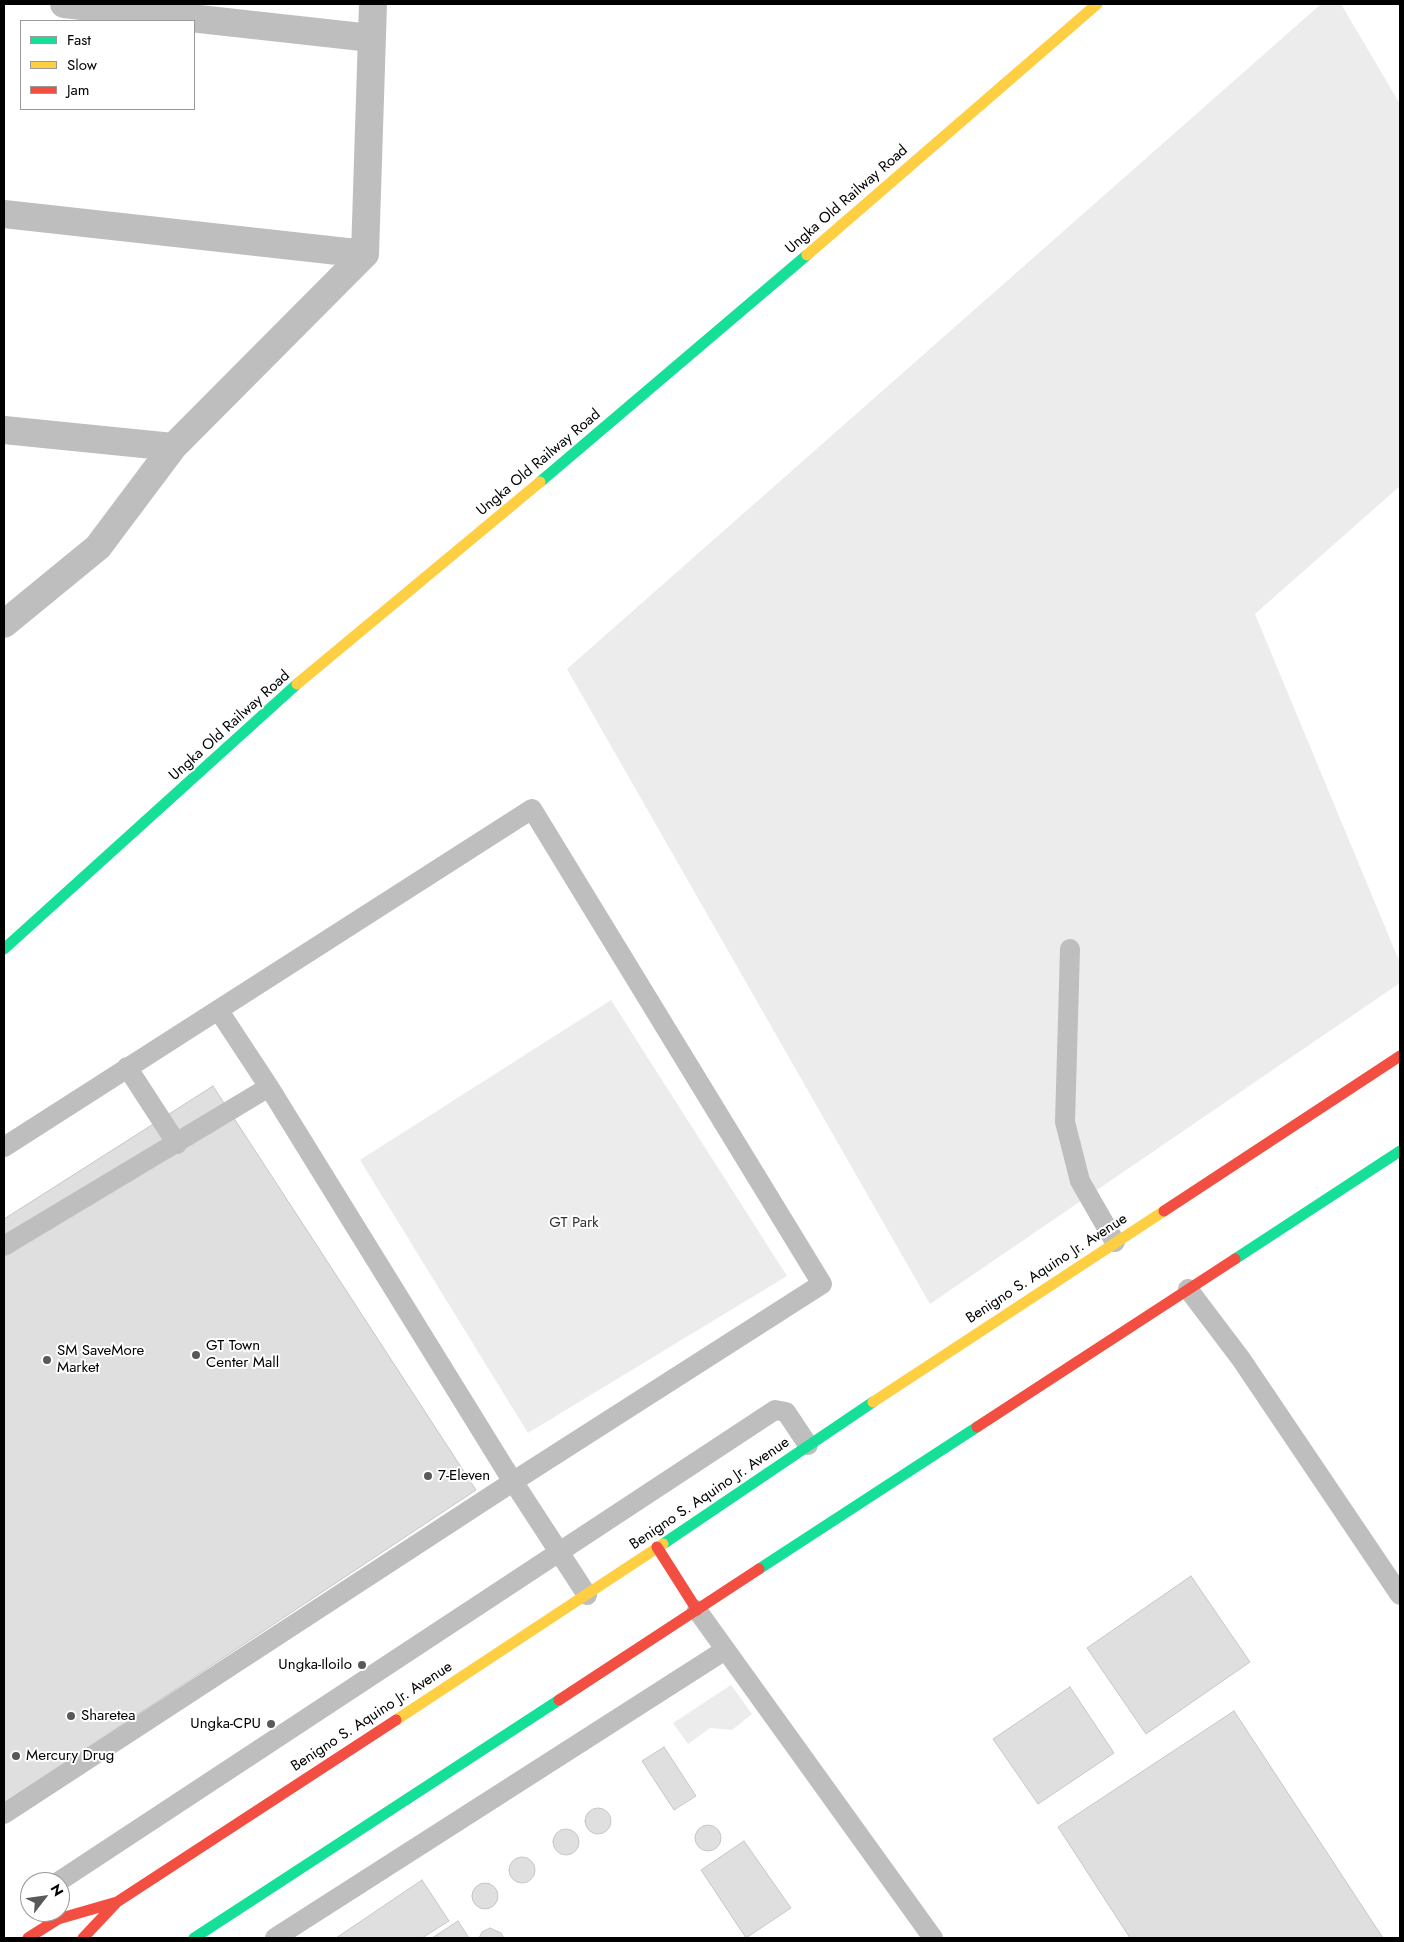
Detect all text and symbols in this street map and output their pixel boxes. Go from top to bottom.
legend [20,20,195,110]
text: Fast [67,29,91,51]
text: Slow [67,54,97,76]
text: Jam [67,79,90,101]
street label: Ungka Old Railway Road [782,142,912,258]
street label: Ungka Old Railway Road [473,406,605,520]
street label: Ungka Old Railway Road [166,667,294,785]
street label: Benigno S. Aquino Jr. Avenue [963,1210,1131,1328]
park label: GT Park [549,1214,599,1232]
place label: GT Town Center Mall [206,1337,279,1372]
place label: SM SaveMore Market [57,1342,144,1377]
marker: GT Town Center Mall [190,1349,202,1361]
marker: SM SaveMore Market [41,1354,53,1366]
street label: Benigno S. Aquino Jr. Avenue [627,1434,793,1554]
place label: 7-Eleven [438,1467,490,1485]
marker: 7-Eleven [422,1470,434,1482]
place label: Ungka-Iloilo [278,1656,352,1674]
street label: Benigno S. Aquino Jr. Avenue [288,1658,456,1776]
marker: Ungka-Iloilo [356,1659,368,1671]
place label: Sharetea [81,1707,135,1725]
marker: Sharetea [65,1710,77,1722]
place label: Ungka-CPU [190,1715,261,1733]
marker: Ungka-CPU [265,1718,277,1730]
place label: Mercury Drug [26,1747,114,1765]
marker: Mercury Drug [10,1750,22,1762]
north arrow [20,1872,70,1922]
text: N [46,1880,69,1900]

